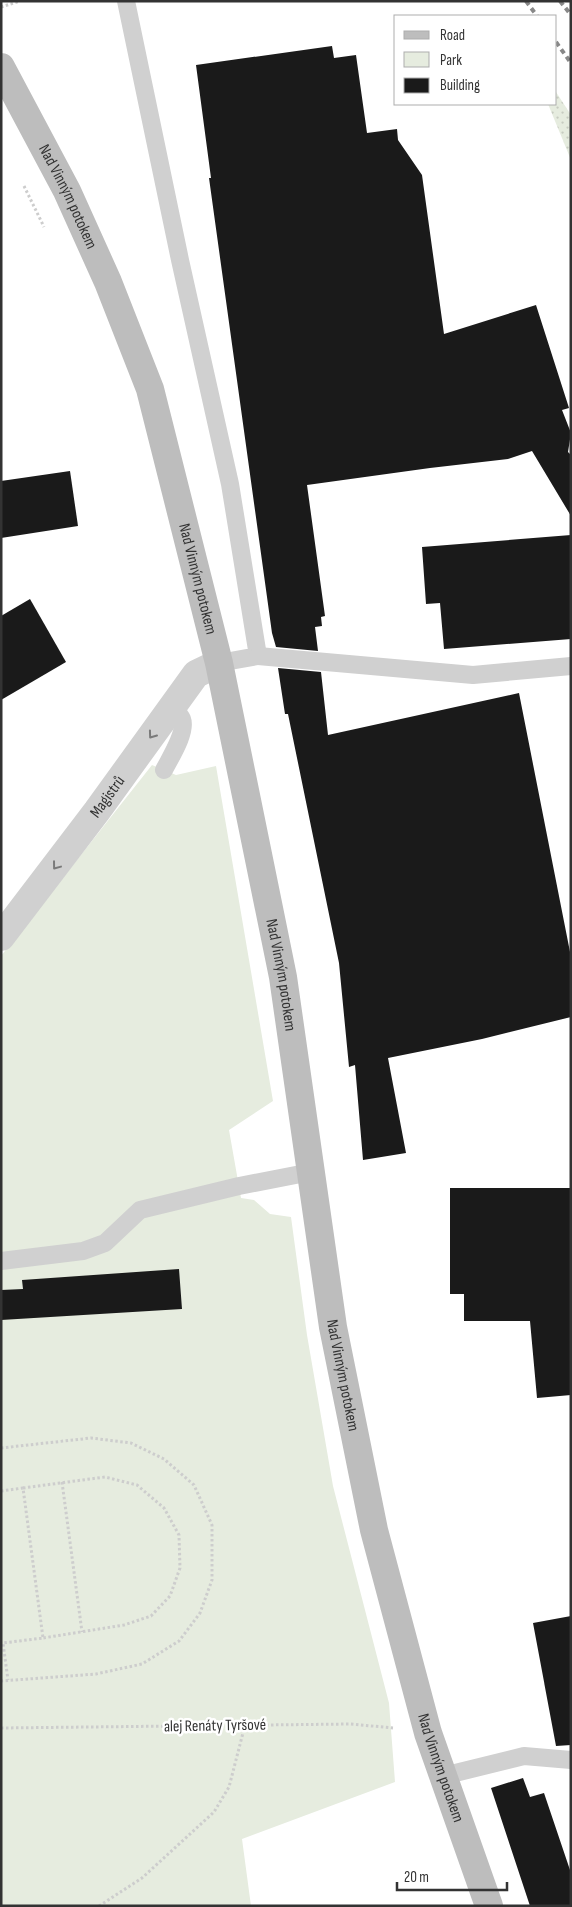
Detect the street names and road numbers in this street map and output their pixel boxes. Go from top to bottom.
street label: Nad Vinným potokem [35,141,101,252]
street label: Nad Vinným potokem [175,521,221,636]
street label: Magistrů [86,772,129,821]
street label: Nad Vinným potokem [262,917,300,1032]
street label: Nad Vinným potokem [323,1318,363,1433]
street label: Nad Vinným potokem [414,1711,468,1825]
street label: alej Renáty Tyršové [164,1716,266,1736]

